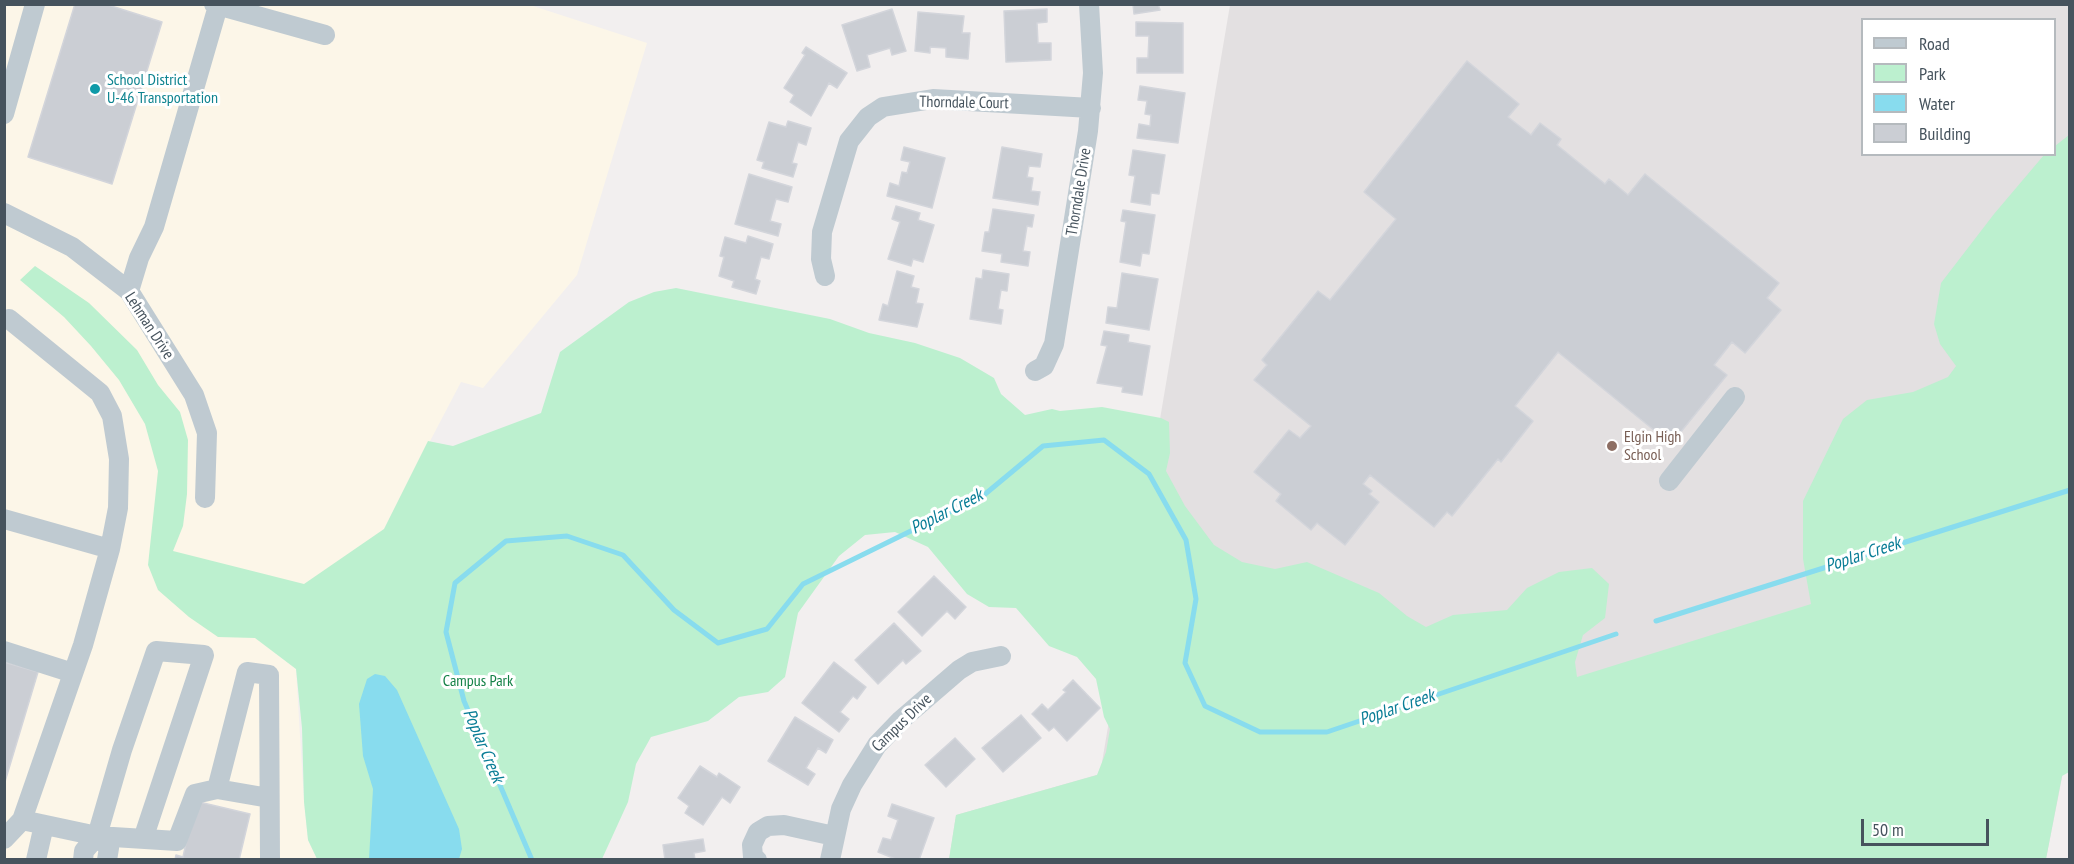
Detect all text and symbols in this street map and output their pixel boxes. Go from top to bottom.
legend [1861,18,2056,156]
text: Road [1919,32,1950,55]
text: Park [1919,62,1946,85]
place label: School District U-46 Transportation [107,70,218,108]
marker: School District U-46 Transportation [88,82,102,96]
text: Water [1919,92,1955,115]
street label: Thorndale Court [919,93,1009,113]
text: Building [1919,122,1971,145]
street label: Thorndale Drive [1063,147,1095,237]
street label: Lehman Drive [120,289,178,363]
place label: Elgin High School [1624,427,1681,465]
marker: Elgin High School [1605,439,1619,453]
water label: Poplar Creek [907,485,987,539]
water label: Poplar Creek [1823,533,1903,577]
park label: Campus Park [443,671,513,691]
water label: Poplar Creek [1357,685,1437,731]
street label: Campus Drive [868,690,936,756]
water label: Poplar Creek [458,706,508,786]
scale bar [1864,807,1992,845]
text: 50 m [1872,818,1904,841]

